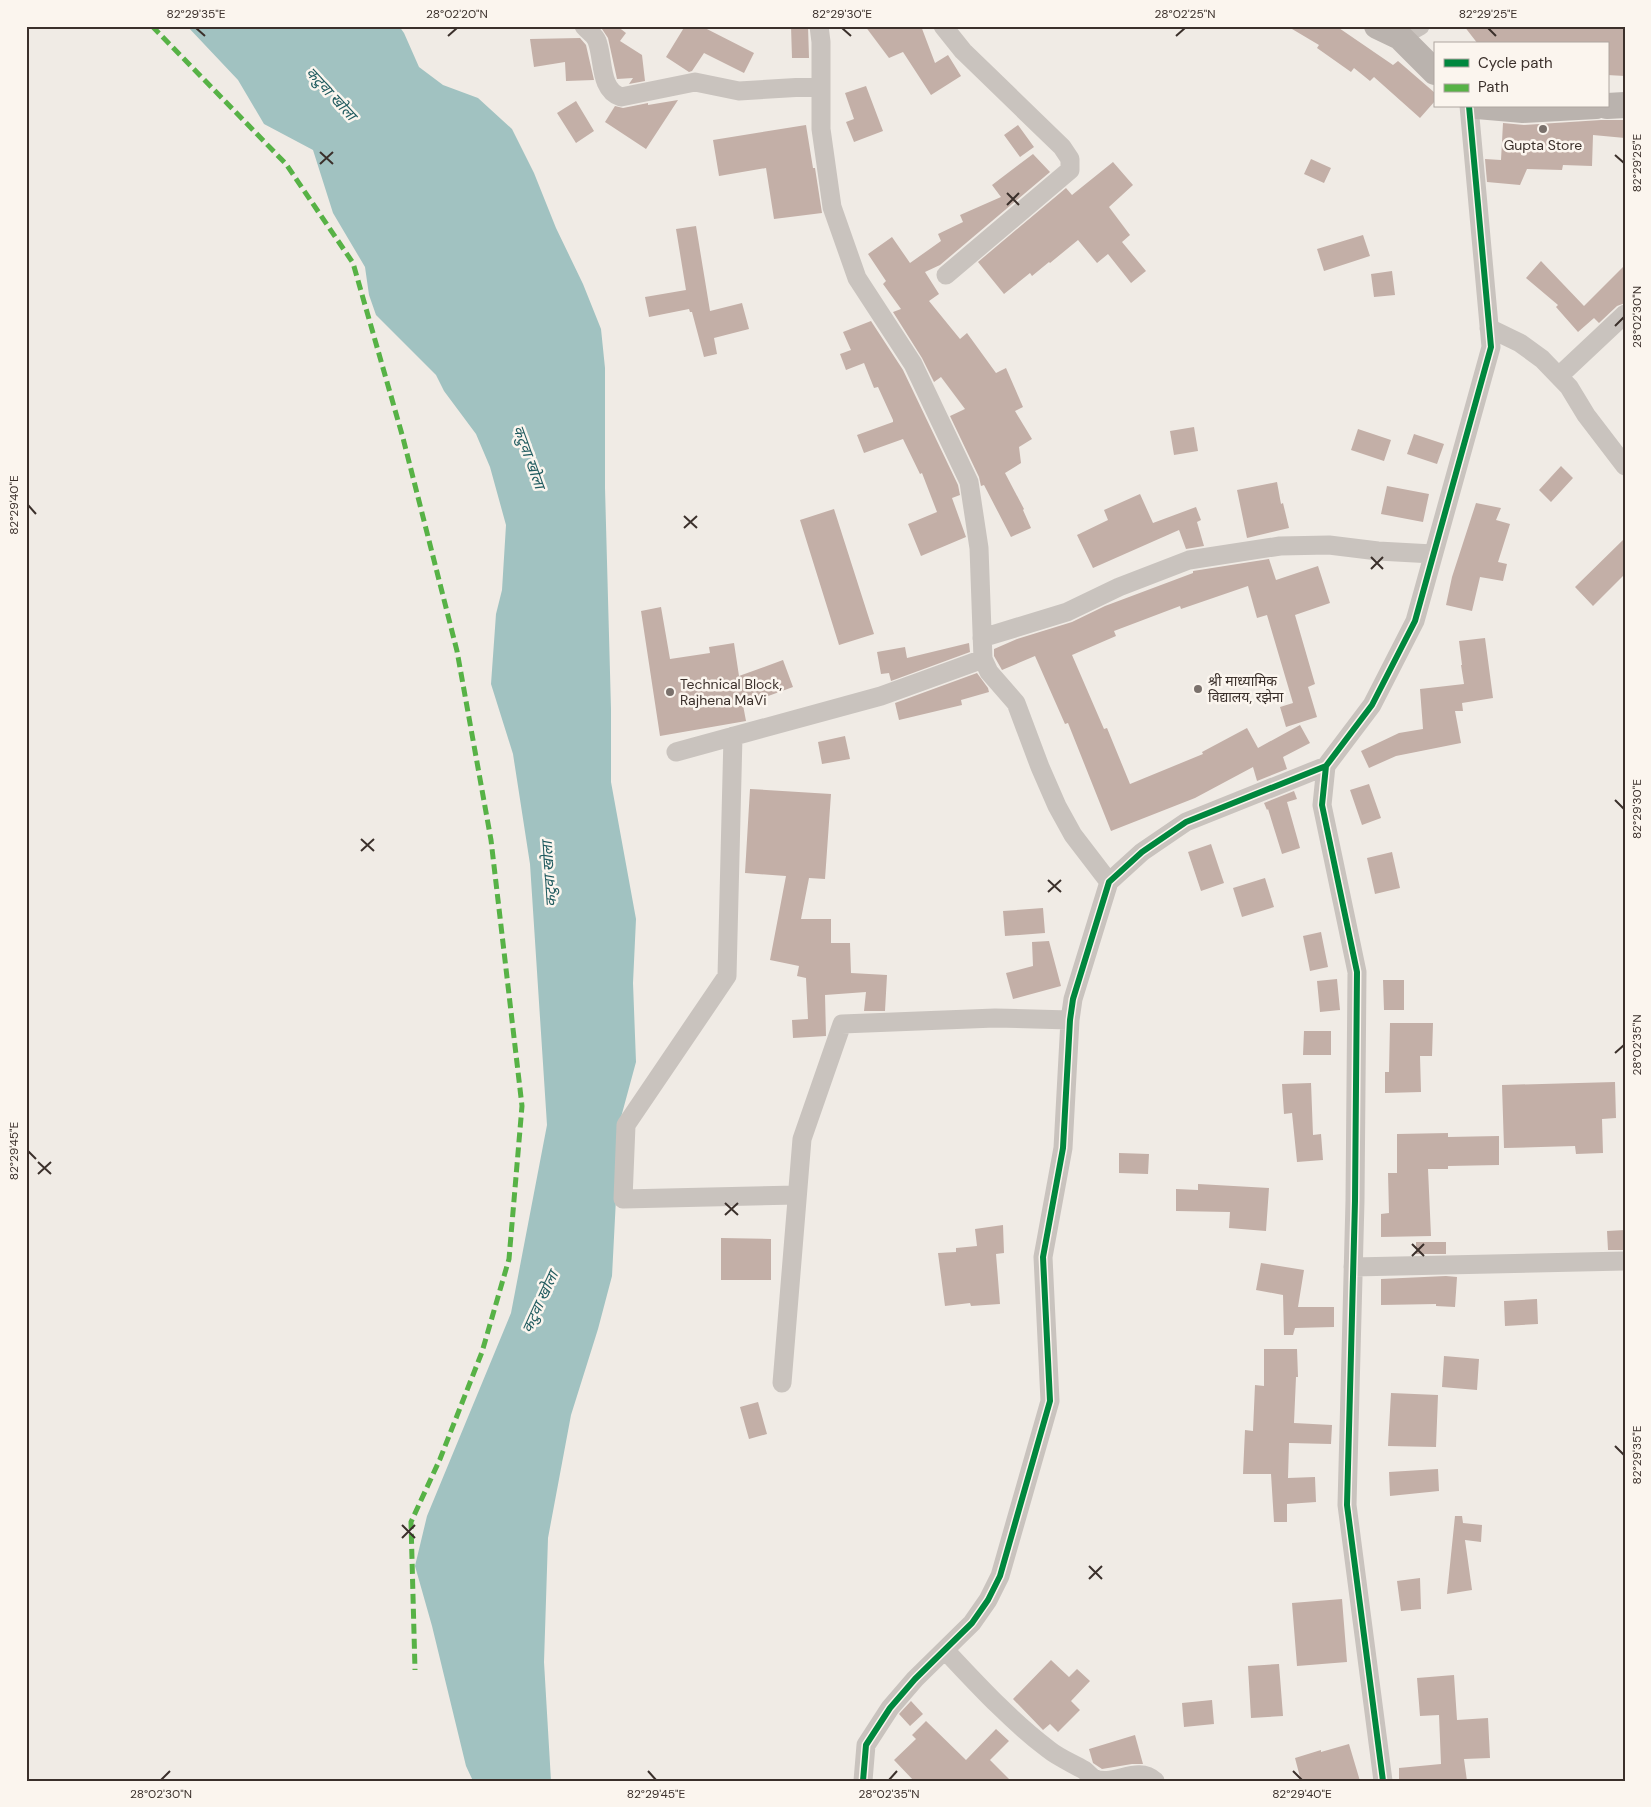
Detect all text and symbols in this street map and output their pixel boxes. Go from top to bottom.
text: 82°29'35"E [167,6,226,22]
text: 28°02'20"N [426,6,488,22]
text: 82°29'30"E [812,6,872,22]
text: 28°02'25"N [1155,6,1215,22]
text: 82°29'25"E [1459,6,1518,22]
legend [1434,42,1608,108]
text: Cycle path [1478,53,1553,73]
water label: कटुवा खोला [301,63,363,127]
text: Path [1478,77,1509,97]
marker: Gupta Store [1537,123,1549,135]
text: 82°29'25"E [1629,133,1645,192]
place label: Gupta Store [1504,136,1582,154]
text: 28°02'30"N [1629,286,1645,348]
water label: कटुवा खोला [508,423,551,494]
text: 82°29'40"E [6,475,22,535]
place label: श्री माध्यामिक विद्यालय, रझेना [1208,672,1284,706]
place label: Technical Block, Rajhena MaVi [680,675,782,709]
marker: श्री माध्यामिक विद्यालय, रझेना [1192,683,1204,695]
marker: Technical Block, Rajhena MaVi [664,686,676,698]
text: 82°29'30"E [1629,779,1645,839]
water label: कटुवा खोला [537,837,561,907]
text: 28°02'35"N [1629,1014,1645,1076]
text: 82°29'45"E [6,1122,22,1180]
water label: कटुवा खोला [517,1265,564,1336]
text: 82°29'35"E [1629,1425,1645,1484]
text: 28°02'30"N [130,1786,192,1802]
text: 82°29'45"E [627,1786,685,1802]
text: 28°02'35"N [858,1786,920,1802]
text: 82°29'40"E [1272,1786,1332,1802]

